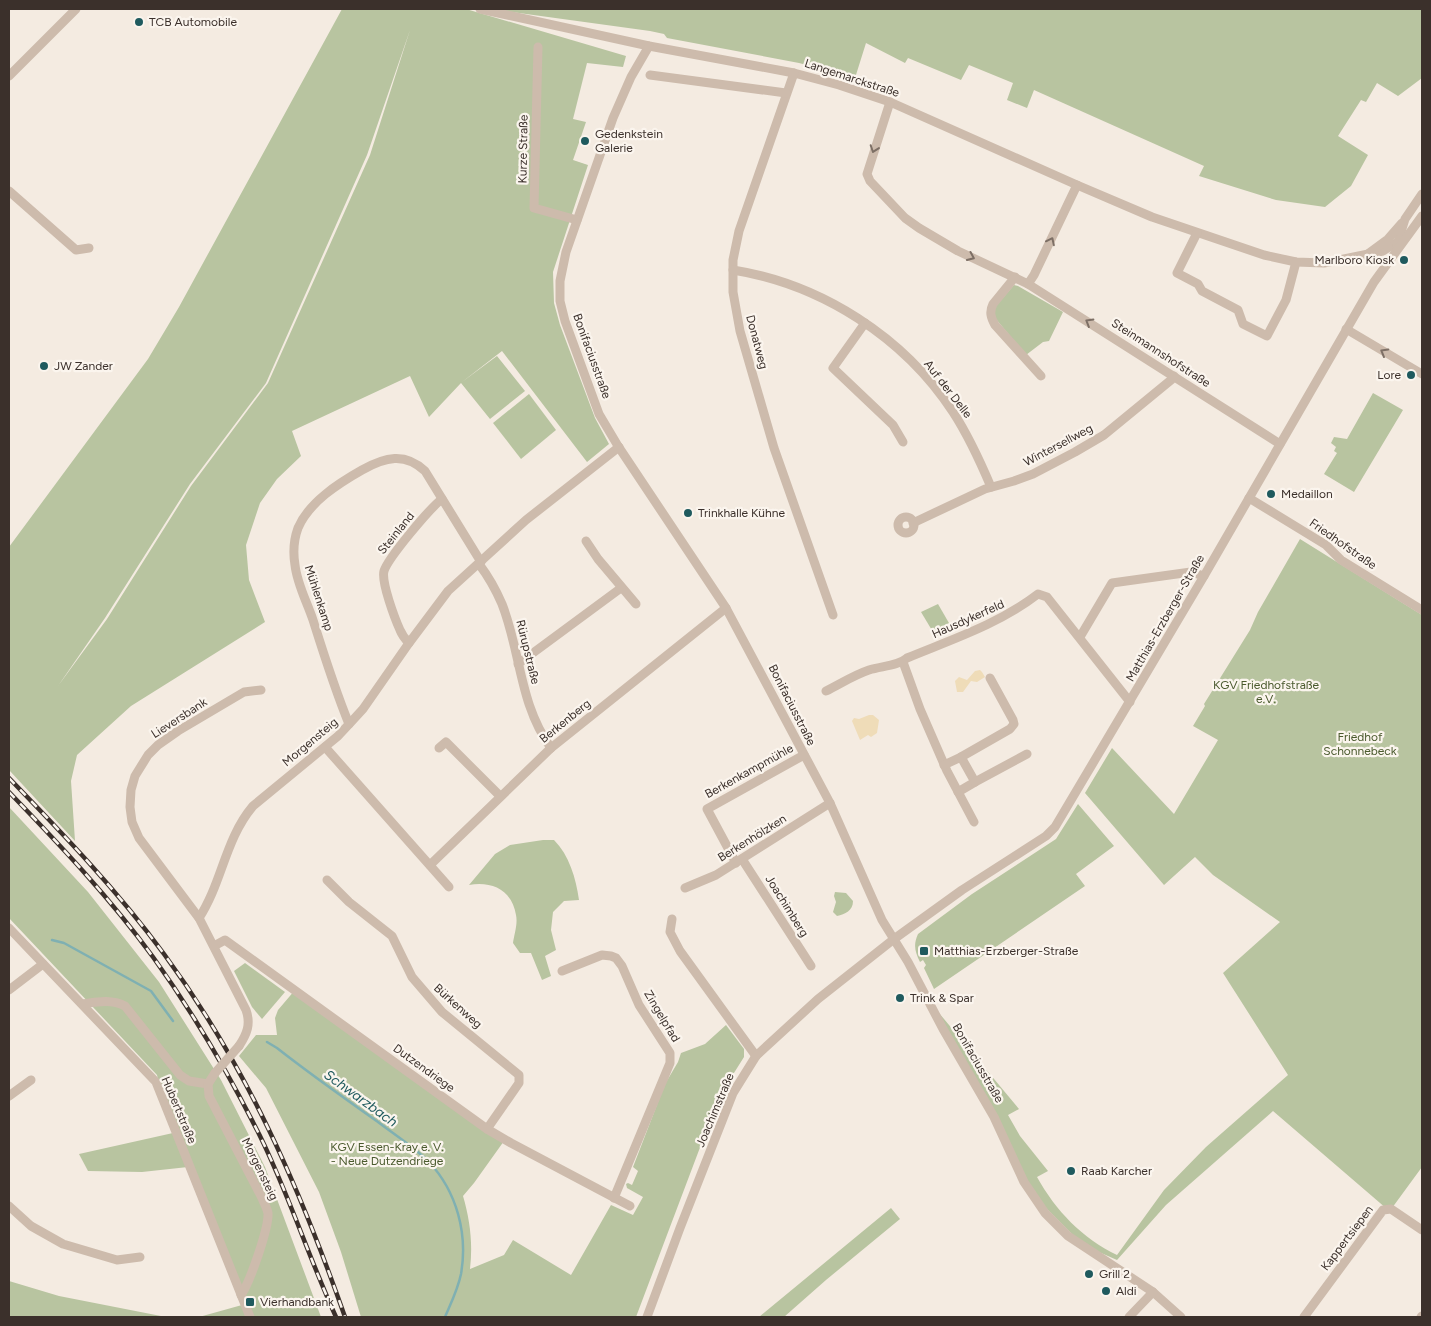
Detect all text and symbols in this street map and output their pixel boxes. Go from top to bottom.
place label: TCB Automobile [149,15,237,29]
marker: TCB Automobile [133,16,145,28]
street label: Langemarckstraße [803,56,902,100]
street label: Kurze Straße [515,114,531,184]
place label: Gedenkstein Galerie [595,127,663,155]
marker: Gedenkstein Galerie [579,135,591,147]
one-way arrow [870,144,880,152]
one-way arrow [1044,237,1055,246]
one-way arrow [966,251,975,262]
place label: Marlboro Kiosk [1315,253,1394,267]
marker: Marlboro Kiosk [1398,254,1410,266]
street label: Bonifaciusstraße [570,312,614,401]
street label: Donatweg [743,313,771,371]
street label: Steinmannshofstraße [1109,316,1213,390]
one-way arrow [1085,318,1094,328]
one-way arrow [1380,348,1389,358]
street label: Auf der Delle [921,357,975,421]
place label: JW Zander [54,359,113,373]
marker: JW Zander [38,360,50,372]
place label: Lore [1377,368,1401,382]
marker: Lore [1405,369,1417,381]
street label: Wintersellweg [1021,421,1095,469]
place label: Medaillon [1281,487,1333,501]
marker: Medaillon [1265,488,1277,500]
place label: Trinkhalle Kühne [698,506,785,520]
marker: Trinkhalle Kühne [682,507,694,519]
street label: Steinland [375,509,417,557]
street label: Friedhofstraße [1307,516,1380,573]
street label: Matthias-Erzberger-Straße [1123,552,1207,684]
street label: Mühlenkamp [302,563,336,633]
street label: Hausdykerfeld [930,597,1006,641]
street label: Rürupstraße [513,618,543,686]
street label: Bonifaciusstraße [765,662,819,748]
park label: KGV Friedhofstraße e.V. [1213,678,1320,706]
street label: Lieversbank [149,695,210,741]
street label: Berkenberg [537,696,593,746]
street label: Morgensteig [279,715,341,769]
park label: Friedhof Schonnebeck [1323,730,1397,758]
street label: Berkenkampmühle [702,741,796,801]
street label: Berkenhölzken [715,811,789,865]
street label: Joachimberg [762,873,812,939]
place label: Matthias-Erzberger-Straße [934,944,1079,958]
marker: Matthias-Erzberger-Straße [918,945,930,957]
street label: Bürkenweg [431,981,485,1031]
street label: Zingelpfad [641,988,683,1044]
place label: Trink & Spar [910,991,974,1005]
marker: Trink & Spar [894,992,906,1004]
street label: Bonifaciusstraße [950,1021,1007,1106]
street label: Dutzendriege [390,1041,458,1095]
water label: Schwarzbach [321,1066,401,1131]
street label: Joachimstraße [693,1070,737,1149]
street label: Hubertstraße [159,1074,200,1146]
street label: Morgensteig [239,1135,281,1203]
park label: KGV Essen-Kray e. V. - Neue Dutzendriege [330,1140,444,1168]
place label: Raab Karcher [1081,1164,1152,1178]
marker: Raab Karcher [1065,1165,1077,1177]
street label: Kappertsiepen [1318,1202,1376,1273]
place label: Grill 2 [1099,1267,1130,1281]
marker: Grill 2 [1083,1268,1095,1280]
place label: Aldi [1116,1284,1137,1298]
marker: Aldi [1100,1285,1112,1297]
place label: Vierhandbank [260,1295,334,1309]
marker: Vierhandbank [244,1296,256,1308]

